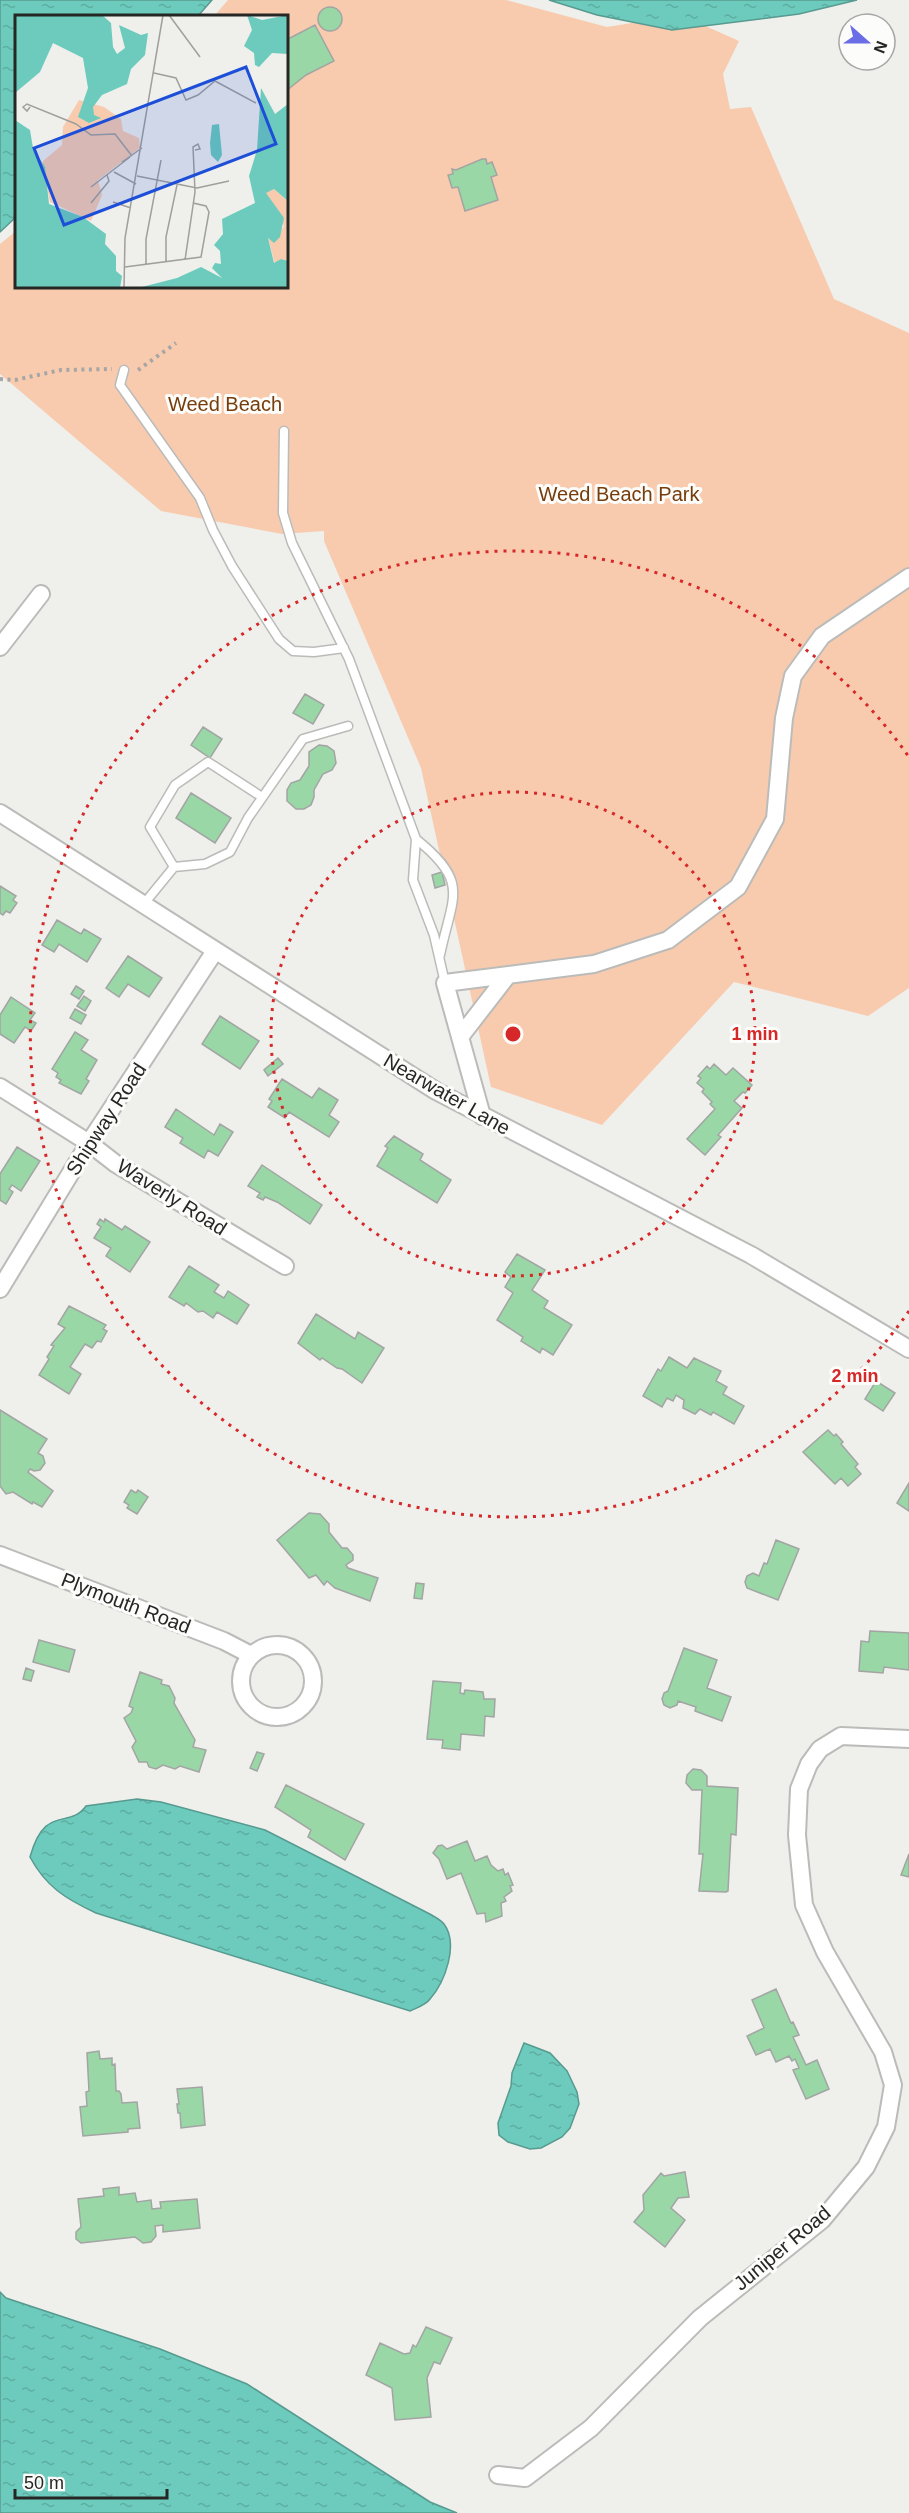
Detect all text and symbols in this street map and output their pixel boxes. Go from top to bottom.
north arrow [837,12,897,72]
inset map [15,15,288,288]
text: N [871,39,891,56]
park label: Weed Beach [168,393,282,415]
park label: Weed Beach Park [539,483,700,505]
centre of rings [503,1024,523,1044]
text: 1 min [731,1024,779,1044]
street label: Nearwater Lane [380,1049,514,1139]
street label: Shipway Road [62,1059,150,1179]
street label: Waverly Road [113,1155,231,1239]
text: 2 min [831,1366,879,1386]
street label: Plymouth Road [58,1568,194,1638]
street label: Juniper Road [729,2201,835,2295]
scale bar [15,2462,166,2500]
text: 50 m [24,2473,64,2493]

